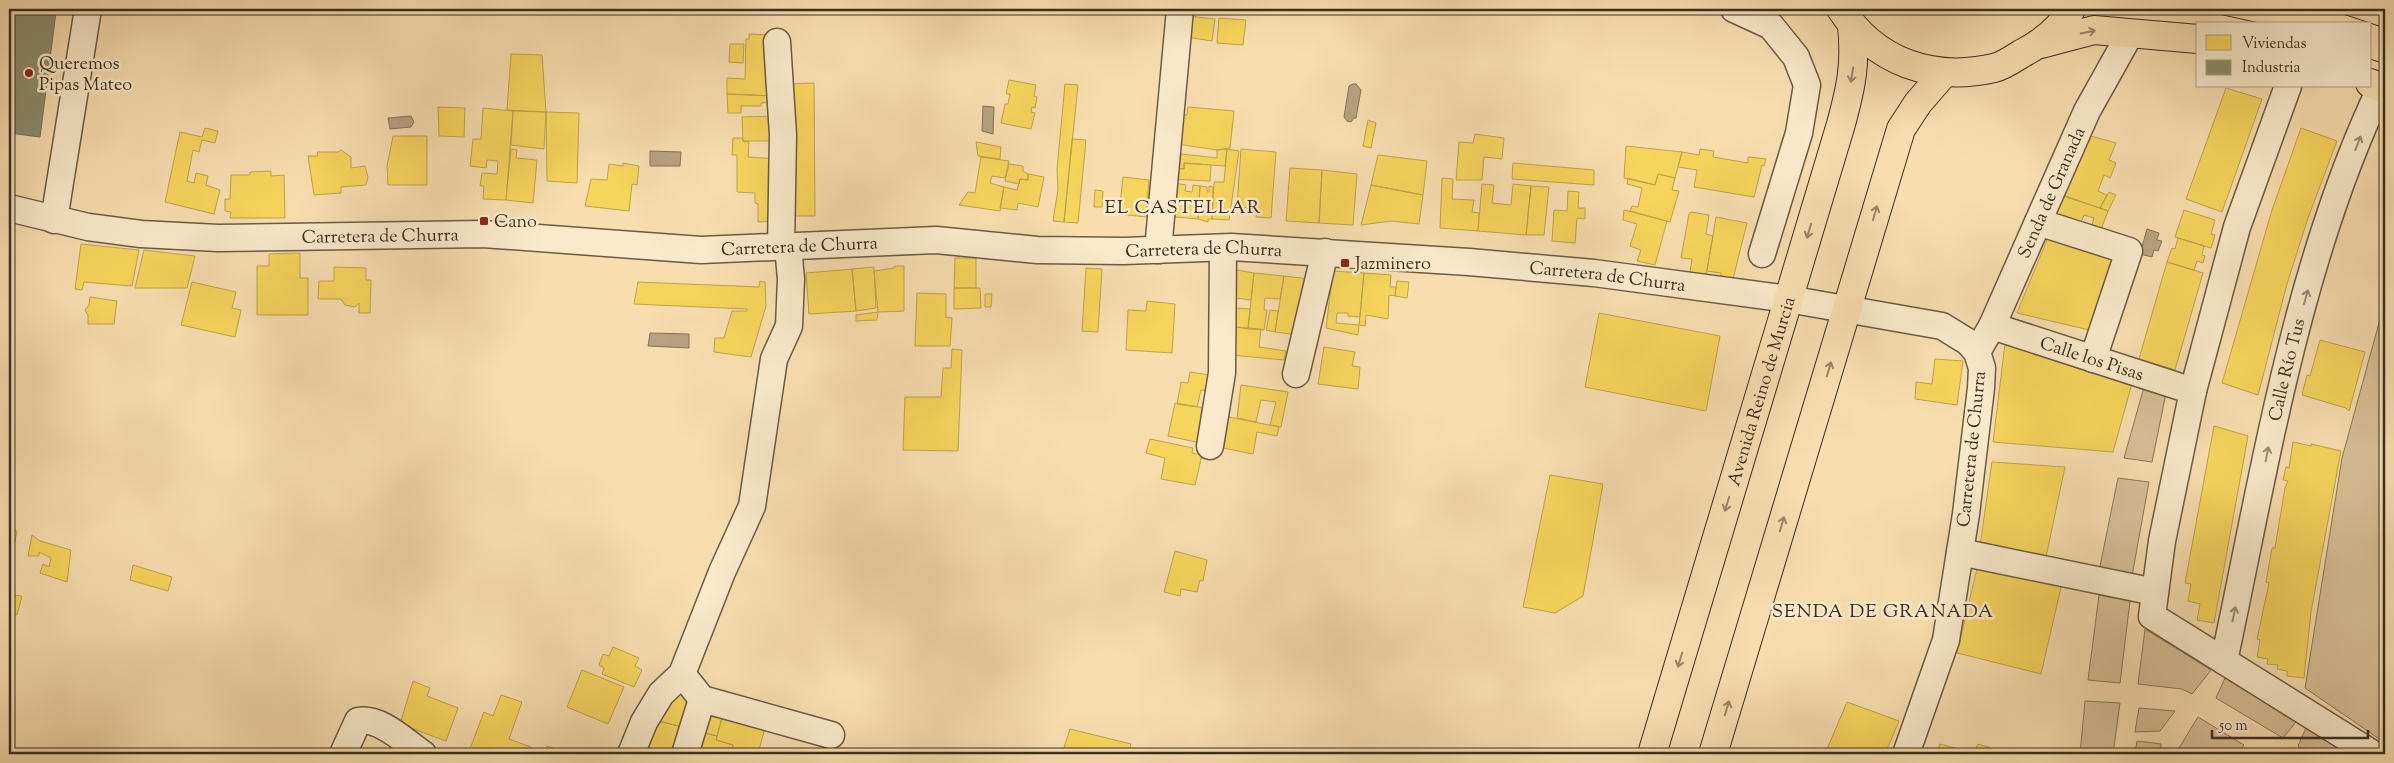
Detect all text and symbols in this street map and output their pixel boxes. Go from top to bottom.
legend [2196,22,2372,88]
one-way arrow [2080,27,2096,37]
text: Viviendas [2242,34,2307,55]
place label: Queremos Pipas Mateo [39,52,132,99]
text: Industria [2242,58,2301,79]
marker: Queremos Pipas Mateo [23,67,35,79]
one-way arrow [1847,67,1857,83]
street label: Senda de Granada [2012,123,2093,263]
one-way arrow [2354,136,2363,151]
district label: EL CASTELLAR [1105,195,1261,222]
one-way arrow [1870,205,1880,221]
place label: Cano [494,210,537,236]
marker: Cano [478,215,490,227]
street label: Carretera de Churra [302,223,459,252]
one-way arrow [1803,223,1813,239]
street label: Carretera de Churra [721,231,879,264]
street label: Carretera de Churra [1125,236,1283,266]
place label: Jazminero [1354,252,1431,278]
street label: Carretera de Churra [1528,256,1687,300]
marker: Jazminero [1339,257,1351,269]
one-way arrow [2302,289,2311,305]
street label: Avenida Reino de Murcia [1722,294,1803,489]
street label: Calle Río Tus [2263,316,2313,424]
street label: Calle los Pisas [2036,331,2147,389]
one-way arrow [1824,361,1834,377]
street label: Carretera de Churra [1952,370,1994,529]
one-way arrow [2263,447,2273,463]
one-way arrow [1721,496,1731,512]
one-way arrow [1778,517,1788,533]
district label: SENDA DE GRANADA [1772,599,1994,626]
one-way arrow [2230,606,2240,622]
one-way arrow [1675,652,1685,668]
one-way arrow [1723,700,1733,716]
scale bar [2212,708,2368,740]
text: 50 m [2218,716,2248,737]

